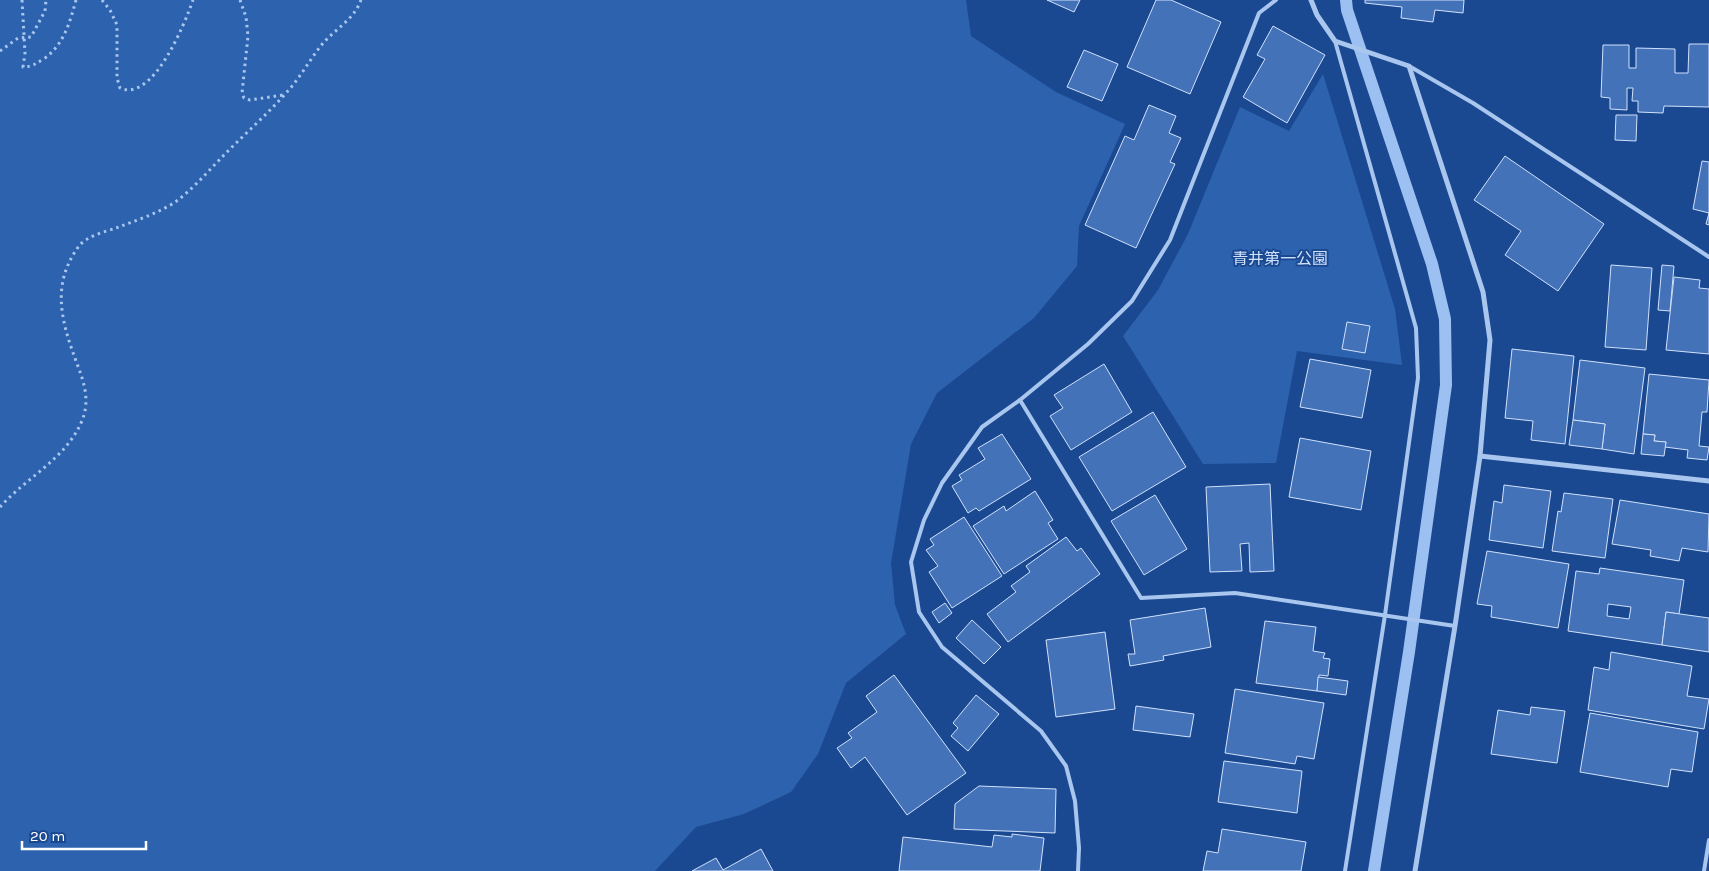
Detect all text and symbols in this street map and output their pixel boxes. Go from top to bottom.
park label: 青井第一公園 [1232,249,1328,268]
scale bar [22,818,146,850]
text: 20 m [30,827,65,845]

